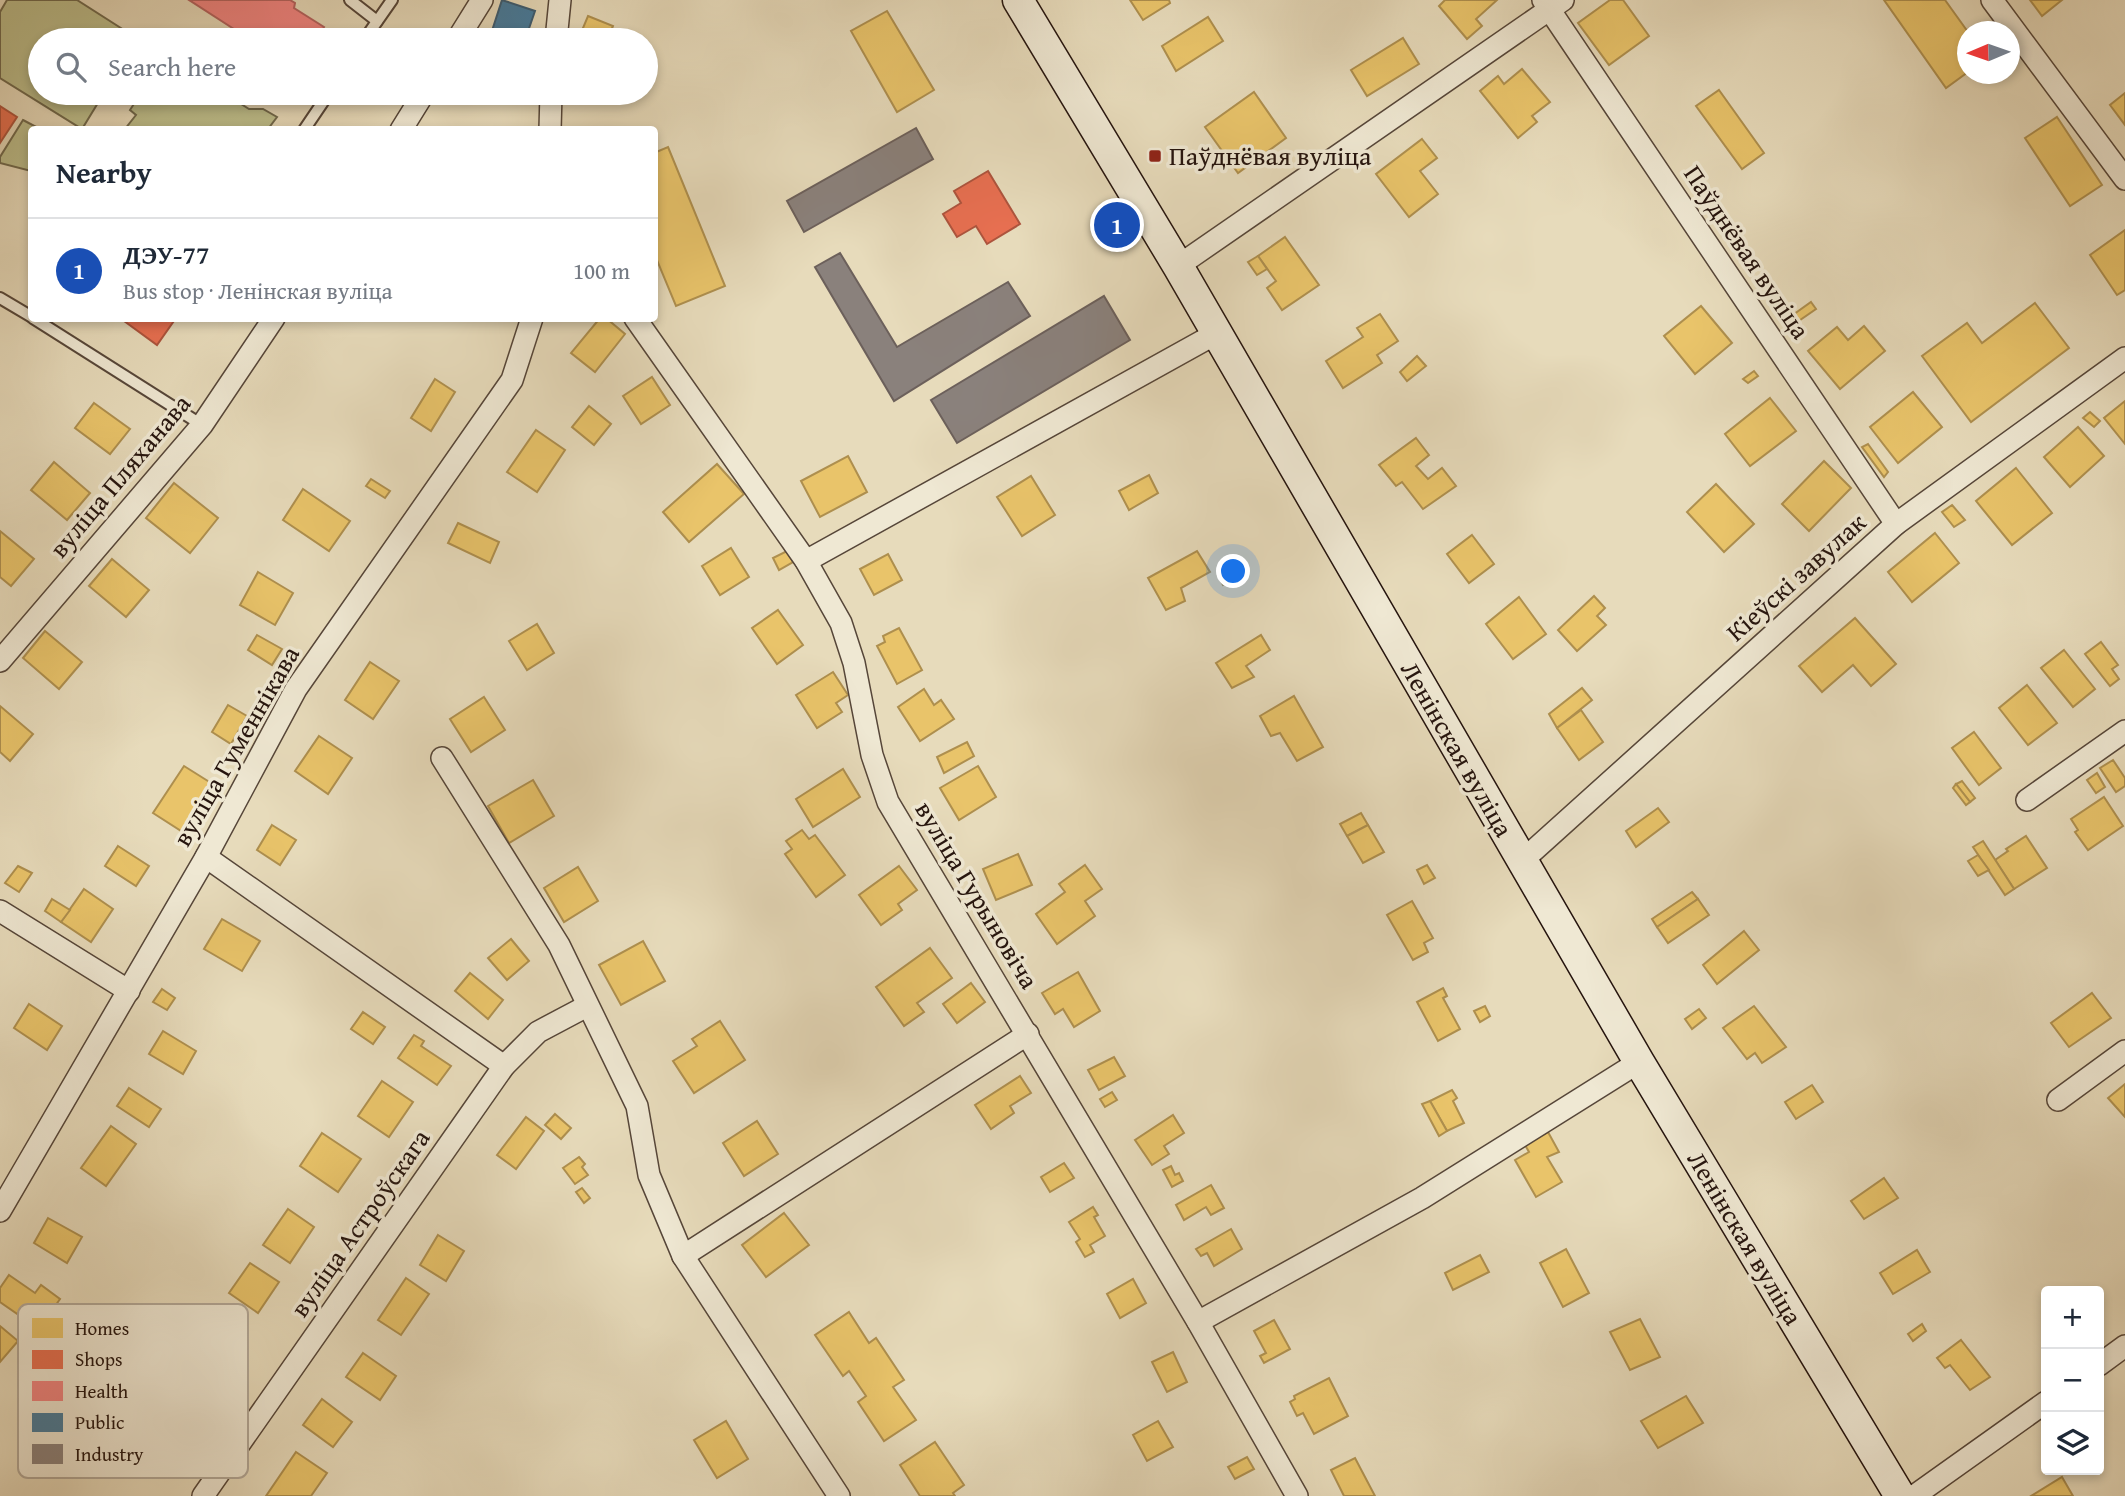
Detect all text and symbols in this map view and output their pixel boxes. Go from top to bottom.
north arrow [1957,21,2020,84]
search box [28,28,658,105]
text: Search here [108,47,236,86]
icon: search [52,48,90,86]
place label: Паўднёвая вуліца [1169,136,1372,175]
marker: Паўднёвая вуліца [1147,148,1163,164]
text: Nearby [56,150,152,194]
street label: Паўднёвая вуліца [1675,157,1821,347]
pin: 1 [1094,199,1140,251]
text: ДЭУ-77 [123,235,209,274]
text: 1 [73,254,85,287]
text: 100 m [573,254,630,287]
text: Bus stop · Ленінская вуліца [123,274,393,307]
street label: вуліца Пляханава [40,385,200,566]
street label: Кіеўскі завулак [1717,503,1875,650]
your location [1216,554,1250,588]
street label: вуліца Гуменнікава [162,638,309,853]
street label: Ленінская вуліца [1391,654,1524,844]
street label: вуліца Гурыновіча [906,793,1049,997]
street label: вуліца Астроўскага [280,1120,439,1325]
street label: Ленінская вуліца [1678,1143,1813,1333]
map controls [2041,1286,2104,1475]
button: + [2041,1286,2104,1349]
legend [18,1304,248,1478]
text: Homes [75,1314,129,1342]
text: Shops [75,1345,122,1373]
button: − [2041,1349,2104,1412]
text: Health [75,1377,129,1405]
text: Public [75,1408,124,1436]
button: layers [2041,1412,2104,1475]
text: Industry [75,1440,144,1468]

